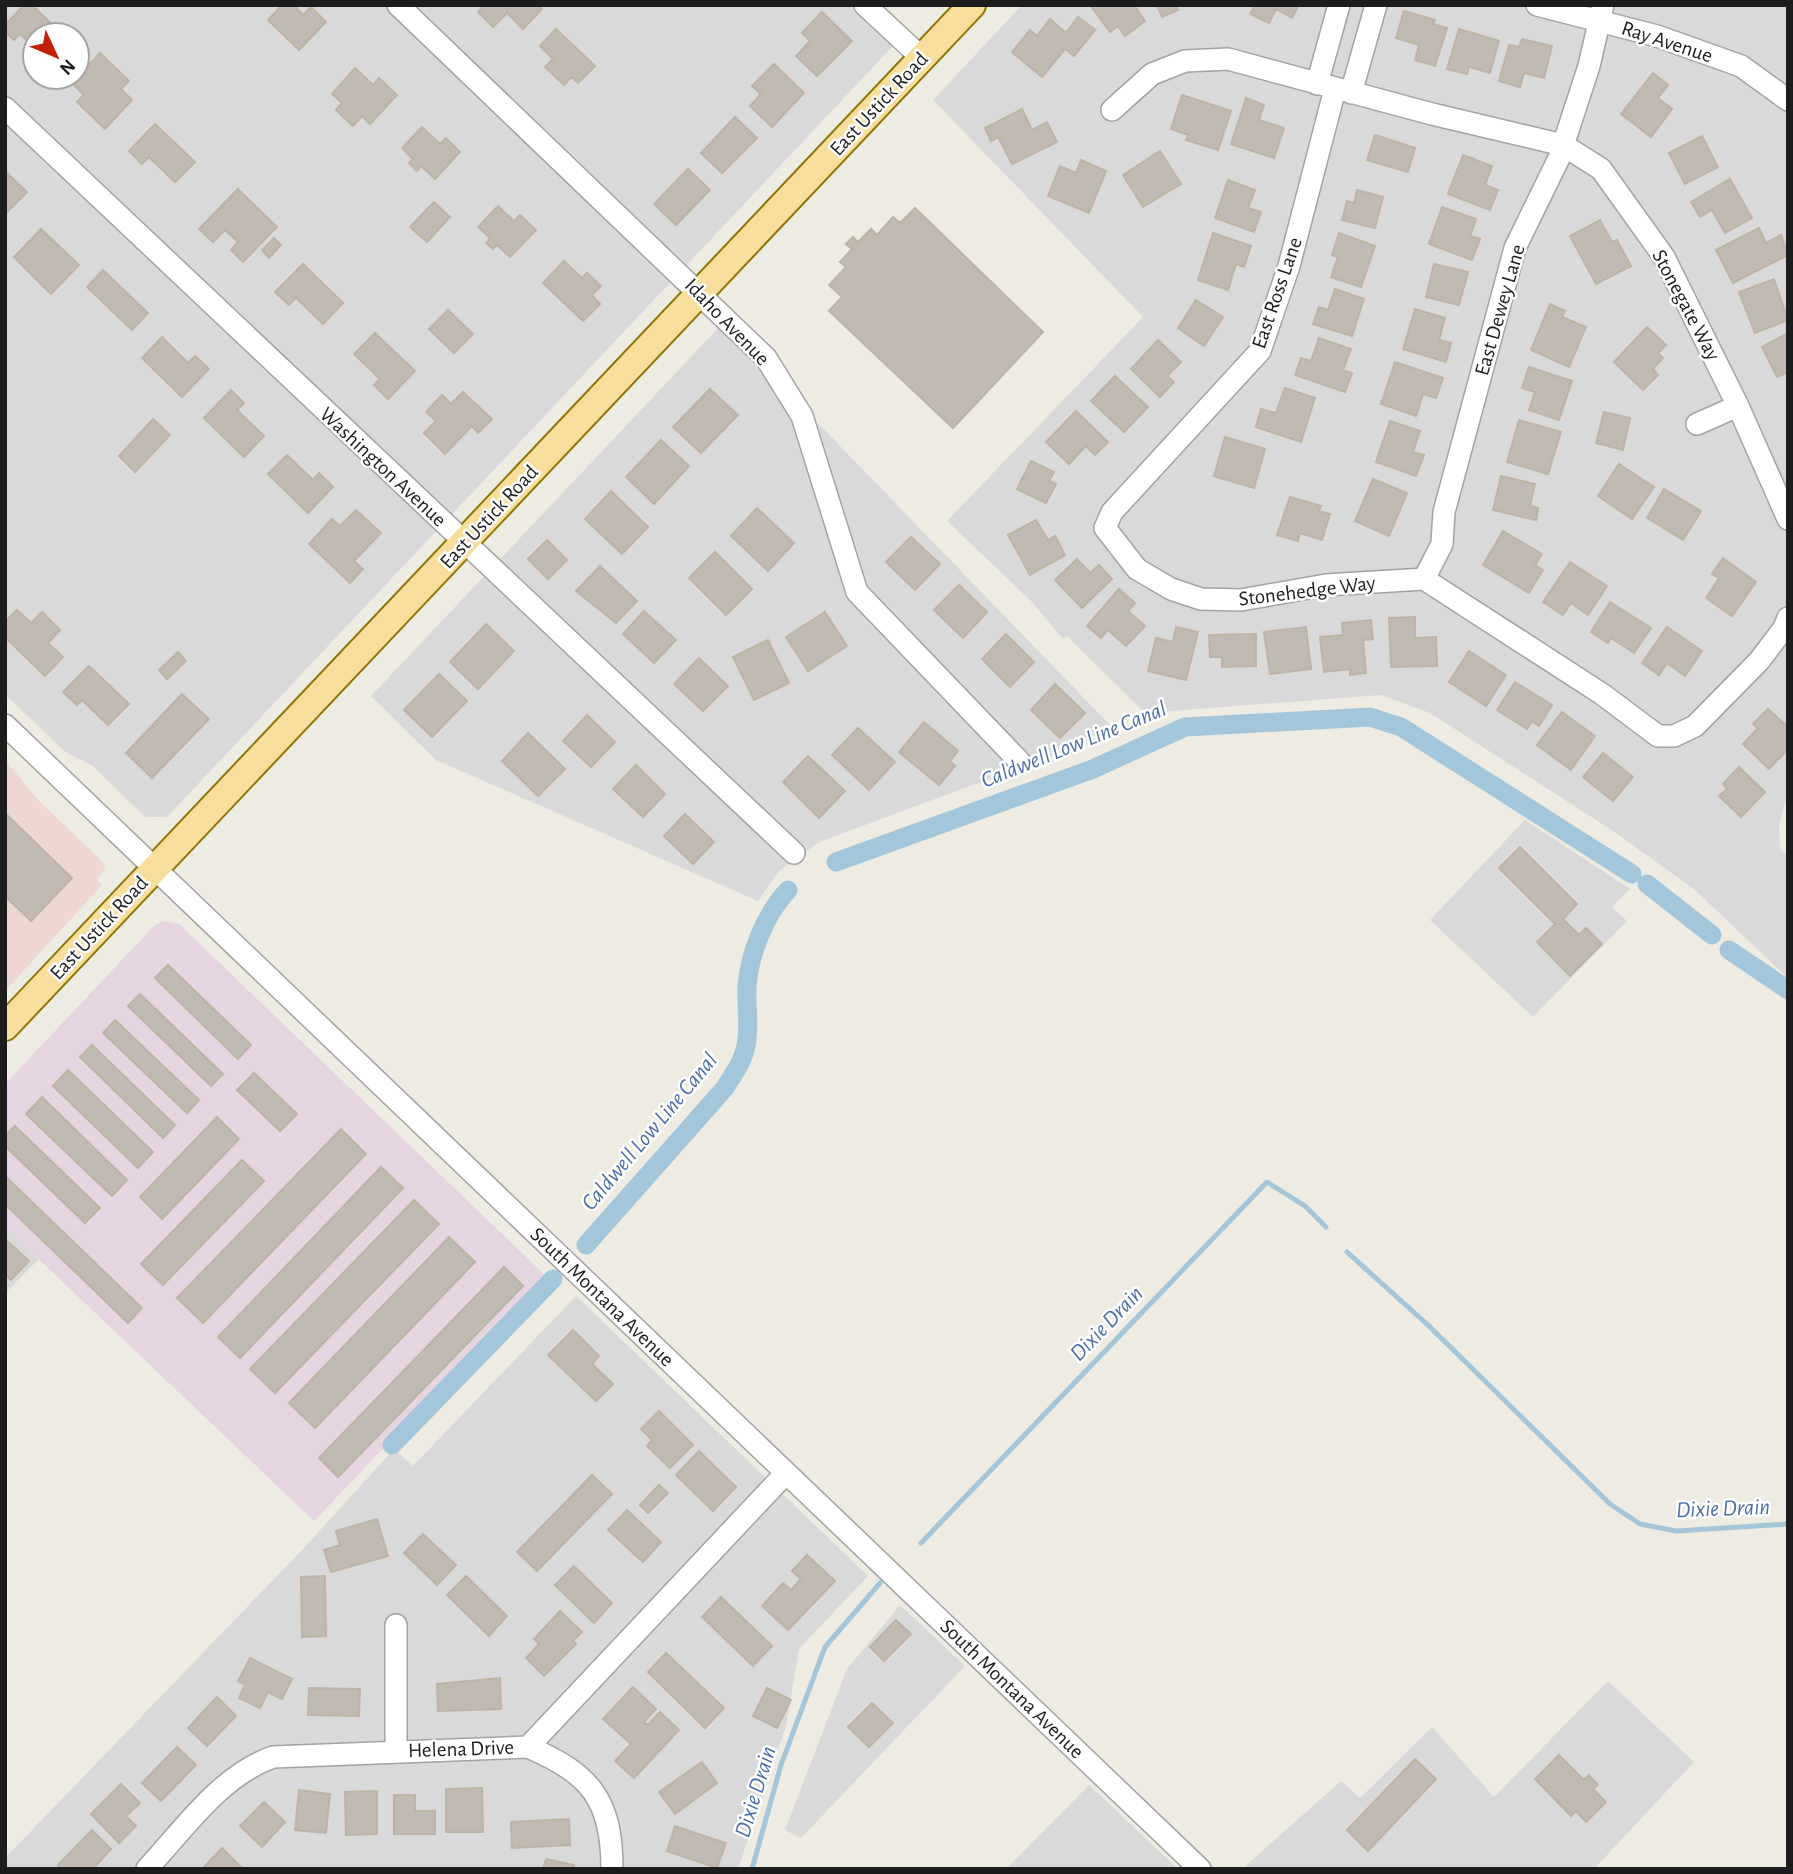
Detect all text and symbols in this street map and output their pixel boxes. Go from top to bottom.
street label: Ray Avenue [1619,17,1715,67]
north arrow [21,21,91,91]
street label: East Ustick Road [826,48,932,160]
text: N [56,55,79,78]
street label: East Ross Lane [1248,235,1306,351]
street label: East Dewey Lane [1471,242,1529,378]
street label: Stonegate Way [1648,246,1724,364]
street label: Idaho Avenue [681,275,773,369]
street label: Washington Avenue [316,403,450,531]
street label: East Ustick Road [436,461,542,573]
street label: Stonehedge Way [1237,572,1377,610]
water label: Caldwell Low Line Canal [978,697,1170,793]
street label: East Ustick Road [46,872,152,984]
water label: Caldwell Low Line Canal [578,1049,722,1215]
street label: South Montana Avenue [526,1223,678,1371]
water label: Dixie Drain [1066,1282,1148,1366]
water label: Dixie Drain [1676,1496,1770,1522]
street label: South Montana Avenue [936,1615,1088,1763]
street label: Helena Drive [408,1737,514,1761]
water label: Dixie Drain [731,1744,781,1840]

